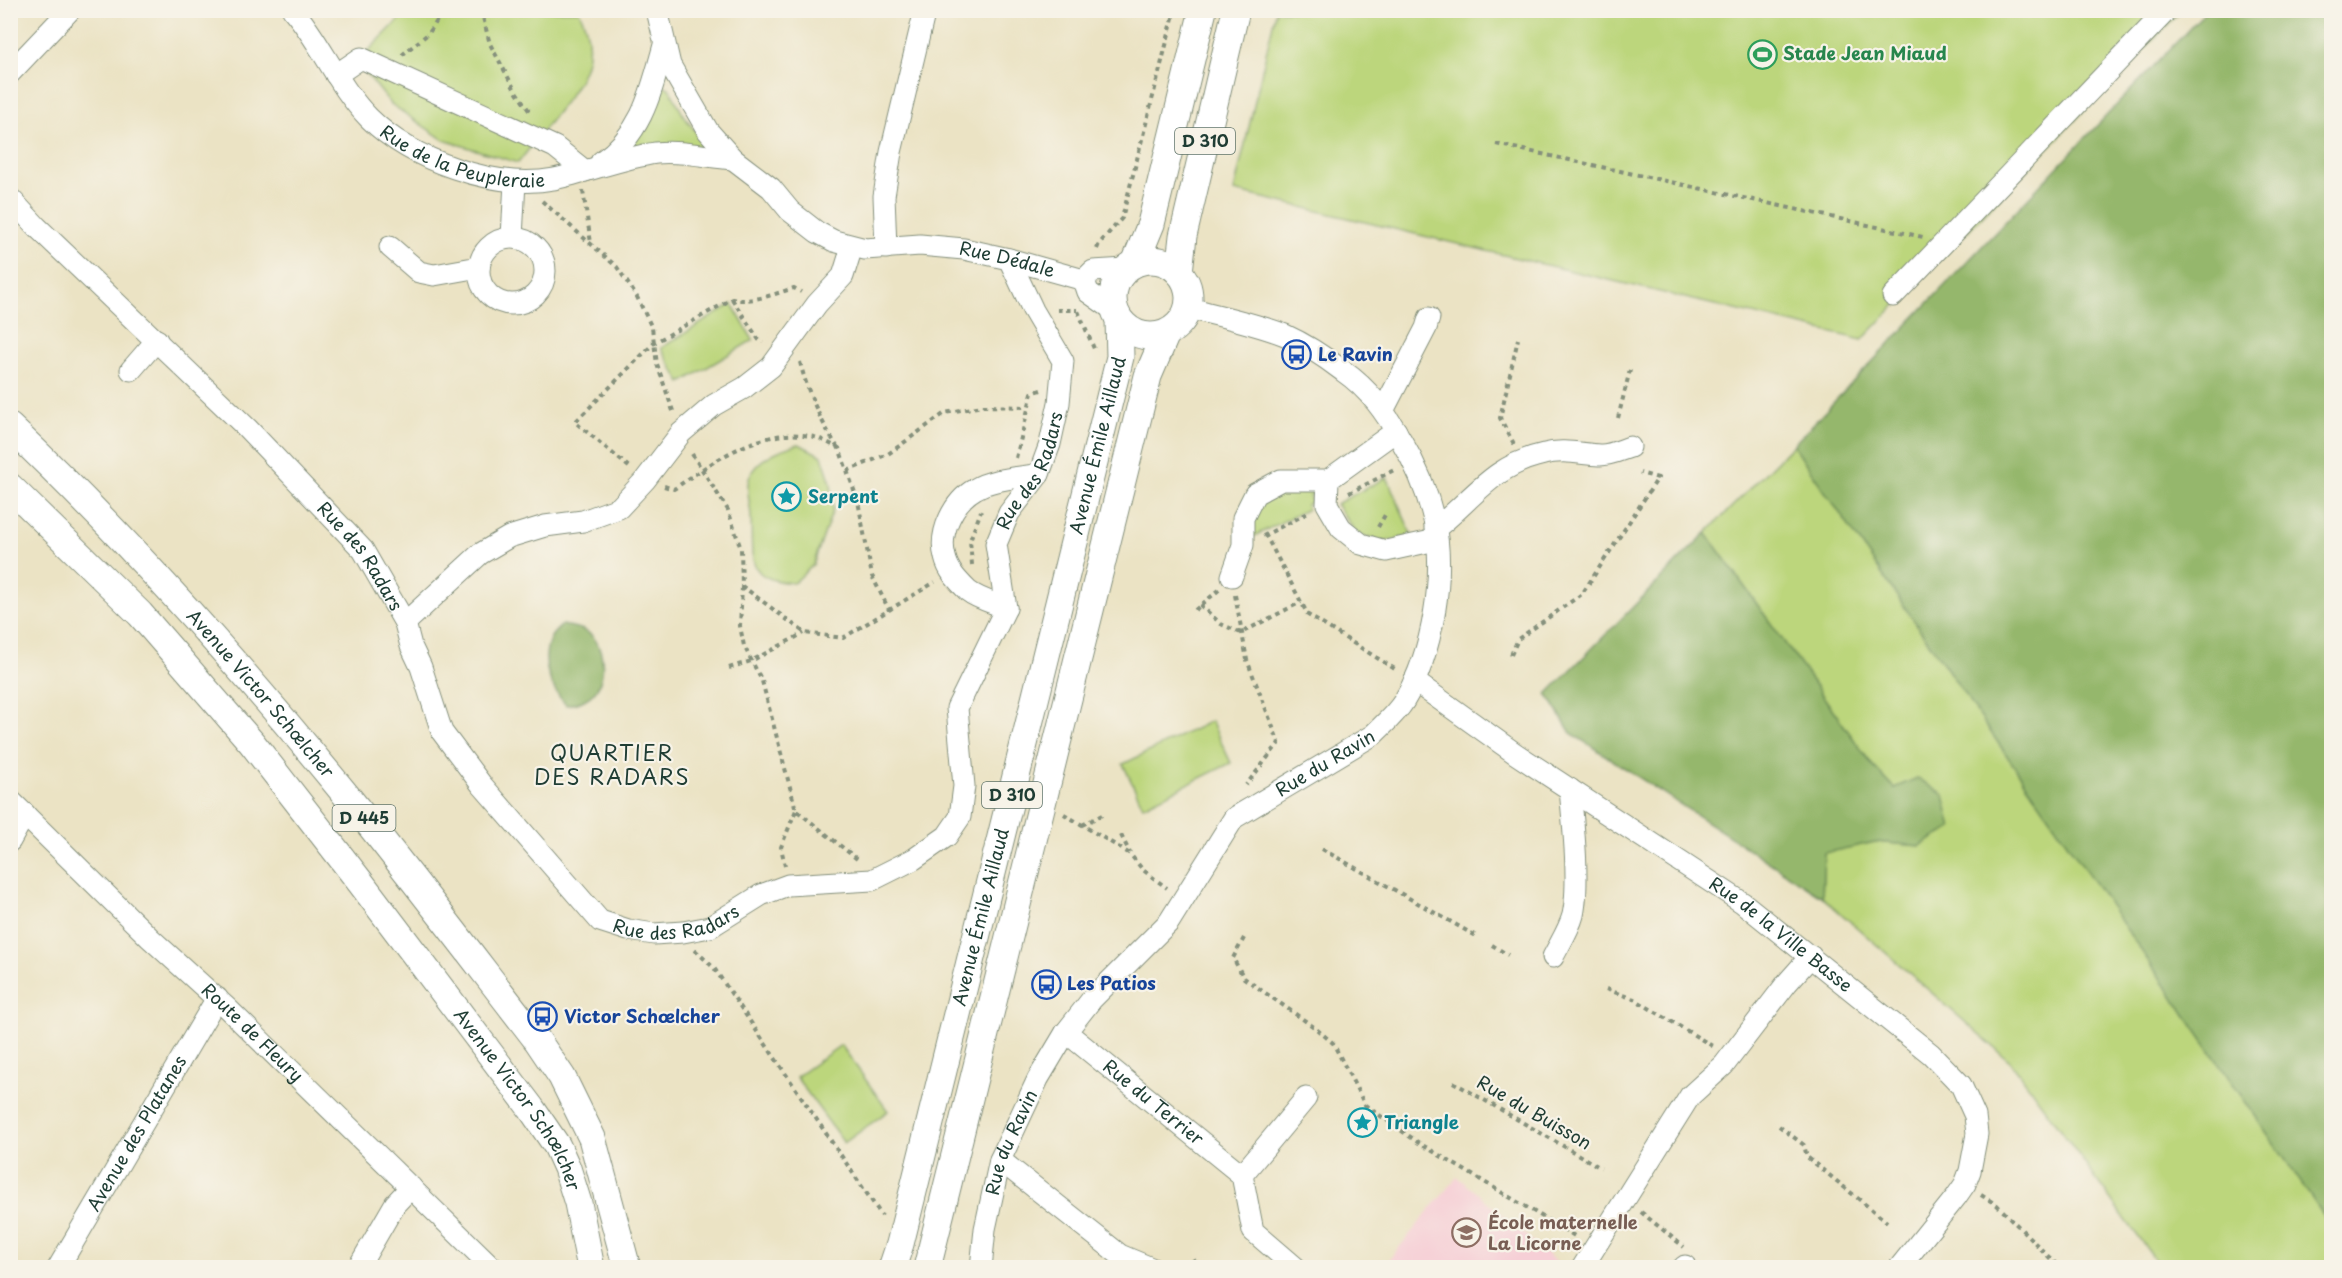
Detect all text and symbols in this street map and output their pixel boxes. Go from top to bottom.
sports icon: Stade Jean Miaud [1746,38,1778,70]
place label: Stade Jean Miaud [1783,39,1947,66]
street label: Rue de la Peupleraie [375,118,546,193]
road number: D 310 [1175,128,1235,154]
street label: Rue Dédale [957,233,1058,283]
bus stop icon: Le Ravin [1281,339,1313,371]
place label: Le Ravin [1318,340,1393,367]
street label: Avenue Émile Aillaud [1062,353,1132,537]
street label: Rue des Radars [989,409,1069,533]
place icon: Serpent [771,481,803,513]
place label: Serpent [808,482,879,509]
street label: Rue des Radars [312,495,410,615]
street label: Avenue Victor Schœlcher [181,603,342,784]
street label: Rue du Ravin [1270,722,1380,802]
district label: QUARTIER DES RADARS [534,736,690,792]
road number: D 310 [982,782,1042,808]
road number: D 445 [332,805,395,831]
street label: Avenue Émile Aillaud [945,825,1015,1009]
street label: Rue de la Ville Basse [1704,869,1859,998]
street label: Rue des Radars [610,897,744,946]
bus stop icon: Les Patios [1030,968,1062,1000]
place label: Les Patios [1067,969,1156,996]
street label: Route de Fleury [196,976,310,1088]
bus stop icon: Victor Schœlcher [527,1001,559,1033]
street label: Avenue Victor Schœlcher [448,1002,588,1194]
place label: Victor Schœlcher [564,1002,721,1029]
street label: Avenue des Platanes [79,1050,192,1216]
street label: Rue du Terrier [1098,1052,1211,1151]
street label: Rue du Buisson [1472,1068,1597,1156]
street label: Rue du Ravin [978,1085,1043,1198]
place icon: Triangle [1347,1107,1379,1139]
place label: Triangle [1384,1108,1459,1135]
place label: École maternelle La Licorne [1488,1208,1638,1256]
school or university icon: École maternelle La Licorne [1451,1217,1483,1249]

